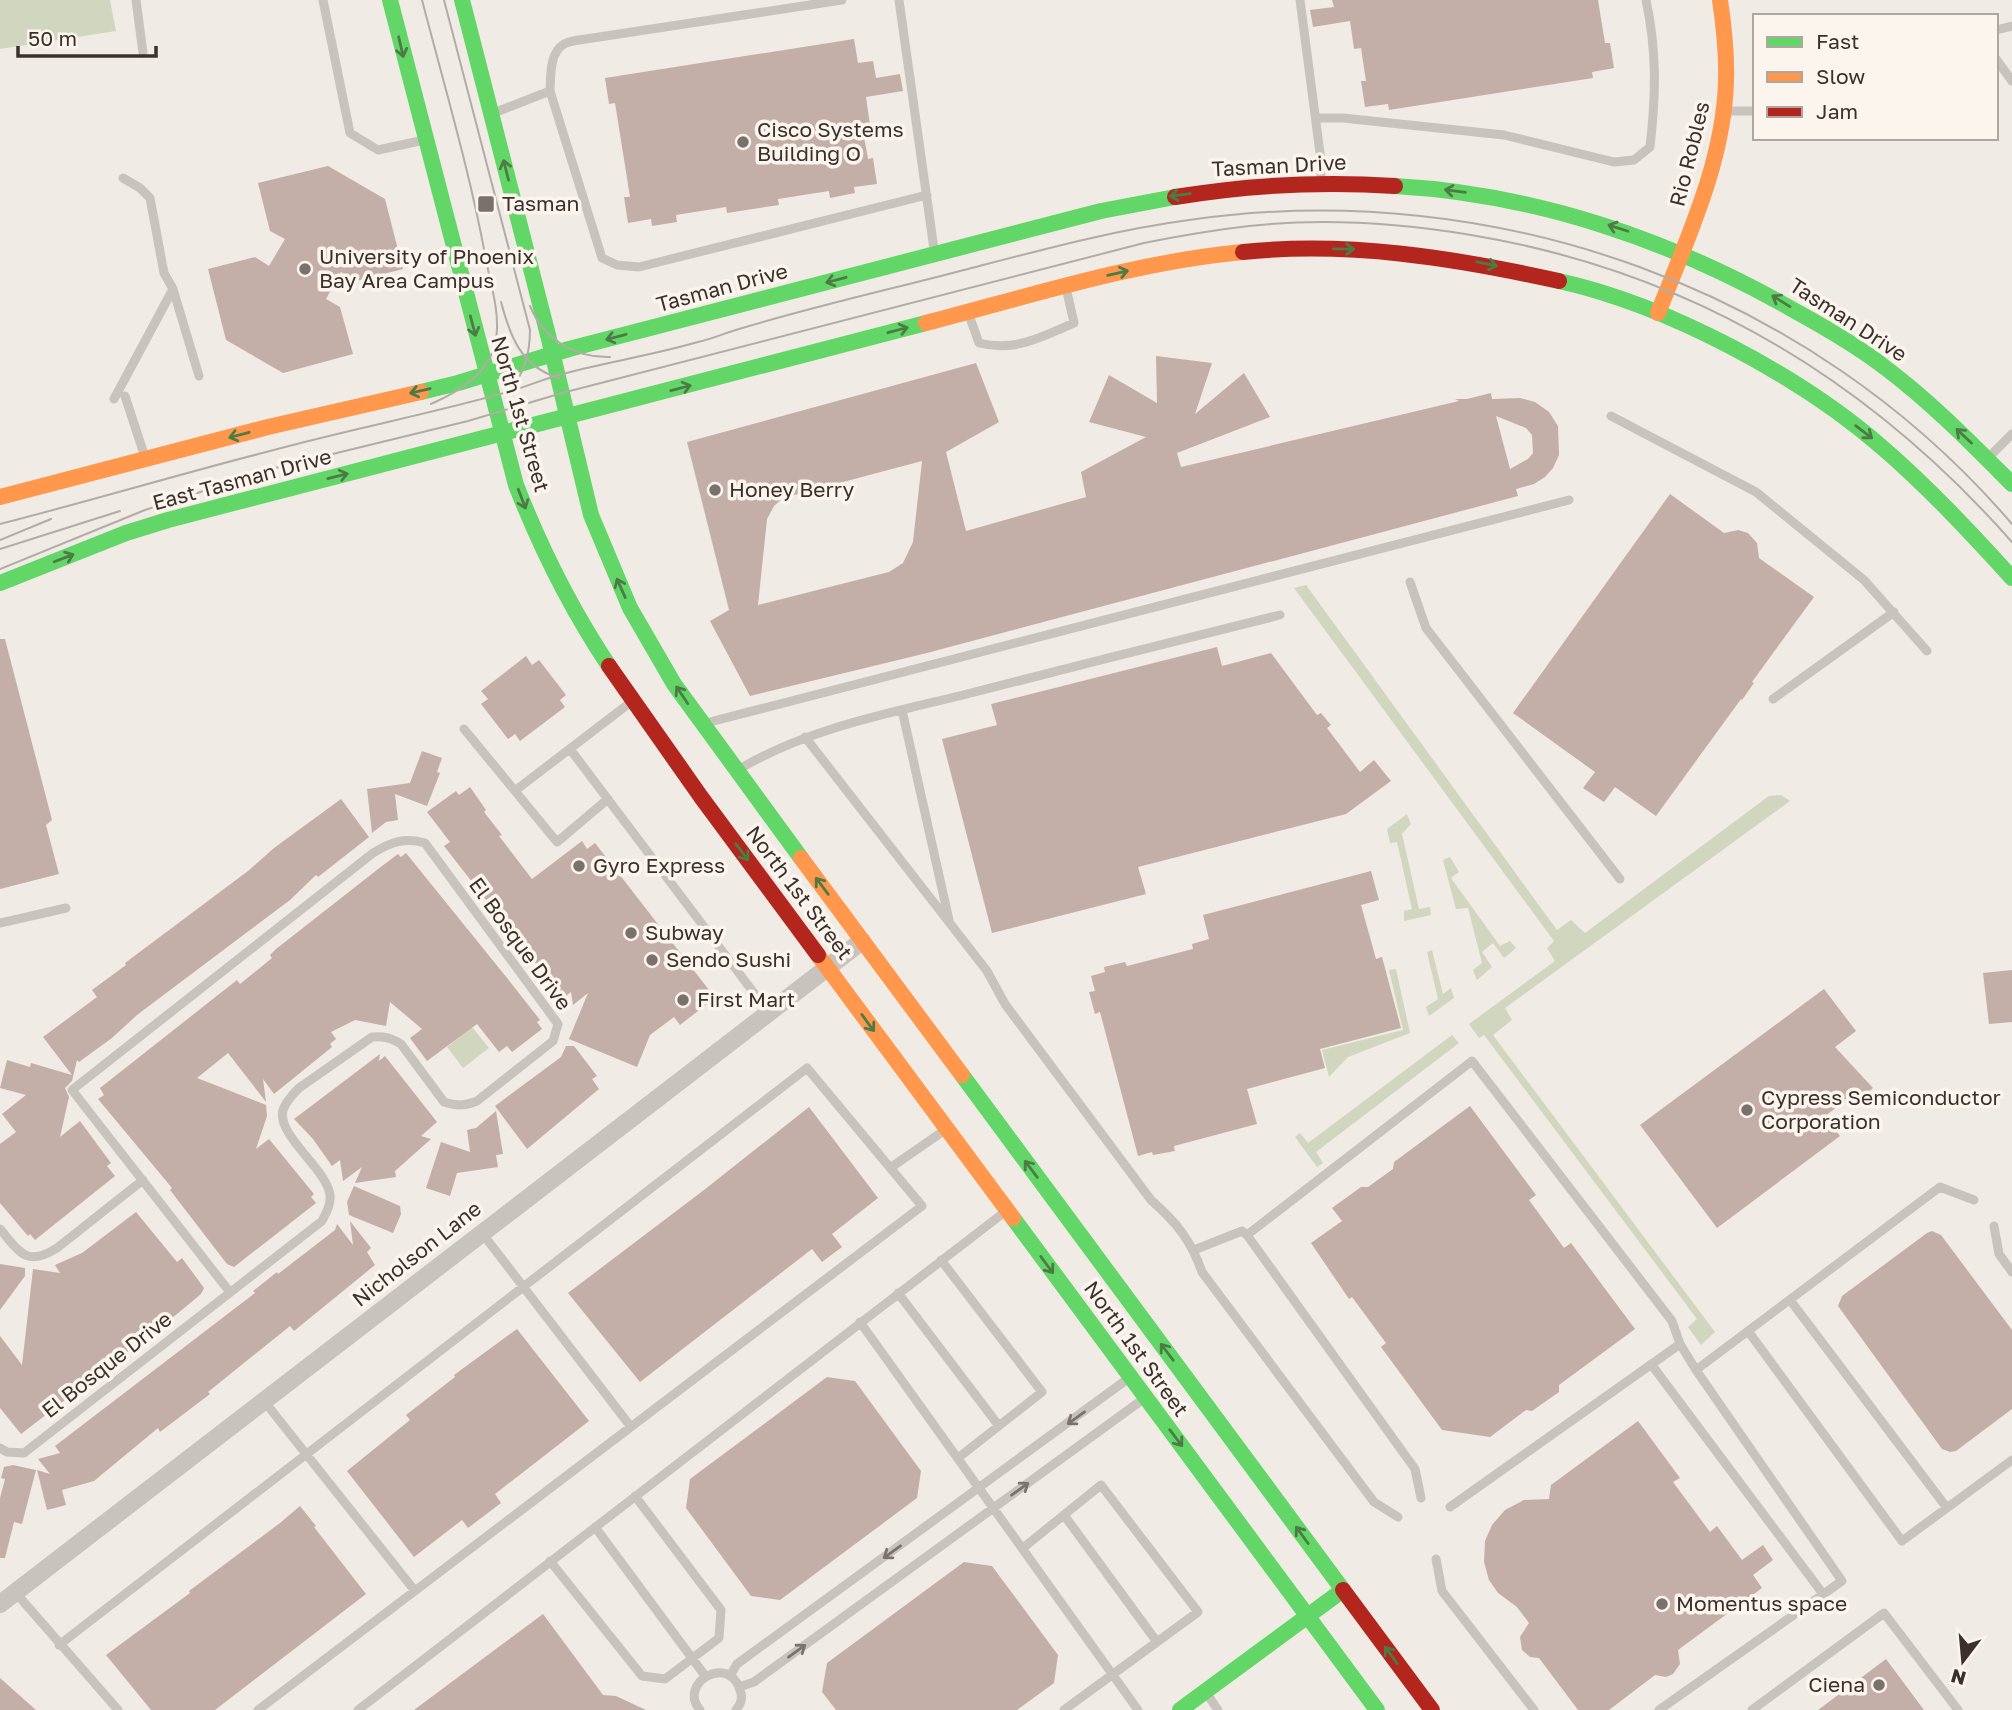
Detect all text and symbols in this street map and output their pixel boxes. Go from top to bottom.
scale bar [18,14,156,58]
legend [1753,14,1998,140]
text: 50 m [28,25,77,51]
text: Fast [1816,28,1859,54]
one-way arrow [395,35,408,58]
text: Slow [1816,63,1865,89]
text: Jam [1816,98,1858,124]
street label: Rio Robles [1663,99,1715,209]
place label: Cisco Systems Building O [757,116,904,166]
marker: Cisco Systems Building O [735,134,751,150]
street label: Tasman Drive [1211,148,1347,182]
one-way arrow [499,159,512,182]
one-way arrow [1445,185,1467,198]
one-way arrow [1169,189,1192,202]
place label: Tasman [502,190,580,216]
marker: Tasman [476,194,496,214]
one-way arrow [1608,221,1630,233]
place label: University of Phoenix Bay Area Campus [319,243,534,293]
one-way arrow [1332,243,1355,256]
street label: Tasman Drive [653,257,790,317]
one-way arrow [1475,258,1498,271]
marker: University of Phoenix Bay Area Campus [297,261,313,277]
one-way arrow [1107,266,1129,279]
street label: Tasman Drive [1785,272,1912,367]
one-way arrow [826,274,848,287]
one-way arrow [1772,294,1792,308]
one-way arrow [467,314,480,337]
one-way arrow [886,323,909,336]
one-way arrow [606,331,628,344]
street label: North 1st Street [486,333,556,495]
one-way arrow [670,381,692,394]
one-way arrow [409,385,432,399]
one-way arrow [1855,425,1873,440]
one-way arrow [1956,427,1973,444]
one-way arrow [228,429,250,442]
street label: East Tasman Drive [149,443,334,515]
one-way arrow [326,469,349,482]
place label: Honey Berry [729,476,855,502]
marker: Honey Berry [707,482,723,498]
one-way arrow [516,488,529,509]
one-way arrow [52,550,74,563]
one-way arrow [614,578,627,599]
one-way arrow [675,686,689,706]
street label: North 1st Street [741,820,859,964]
one-way arrow [734,842,749,861]
place label: Gyro Express [593,852,725,878]
marker: Gyro Express [571,858,587,874]
street label: El Bosque Drive [464,872,578,1015]
one-way arrow [814,877,829,896]
place label: Subway [645,919,724,945]
marker: Subway [623,925,639,941]
place label: Sendo Sushi [666,946,791,972]
marker: Sendo Sushi [644,952,660,968]
place label: First Mart [697,986,795,1012]
marker: First Mart [675,992,691,1008]
one-way arrow [861,1013,876,1031]
place label: Cypress Semiconductor Corporation [1761,1084,2001,1134]
marker: Cypress Semiconductor Corporation [1739,1102,1755,1118]
one-way arrow [1024,1160,1039,1179]
street label: Nicholson Lane [347,1195,486,1312]
one-way arrow [1040,1255,1055,1274]
street label: North 1st Street [1079,1276,1195,1421]
street label: El Bosque Drive [36,1305,177,1423]
one-way arrow [1160,1343,1174,1362]
one-way arrow [1067,1410,1085,1425]
one-way arrow [1168,1429,1183,1447]
one-way arrow [1010,1482,1029,1496]
one-way arrow [1295,1526,1310,1545]
one-way arrow [883,1544,901,1559]
place label: Momentus space [1676,1590,1847,1616]
marker: Momentus space [1654,1596,1670,1612]
north arrow [1928,1626,1998,1696]
one-way arrow [787,1644,805,1659]
one-way arrow [1384,1646,1399,1665]
text: N [1948,1665,1968,1691]
place label: Ciena [1808,1671,1865,1697]
marker: Ciena [1871,1677,1887,1693]

